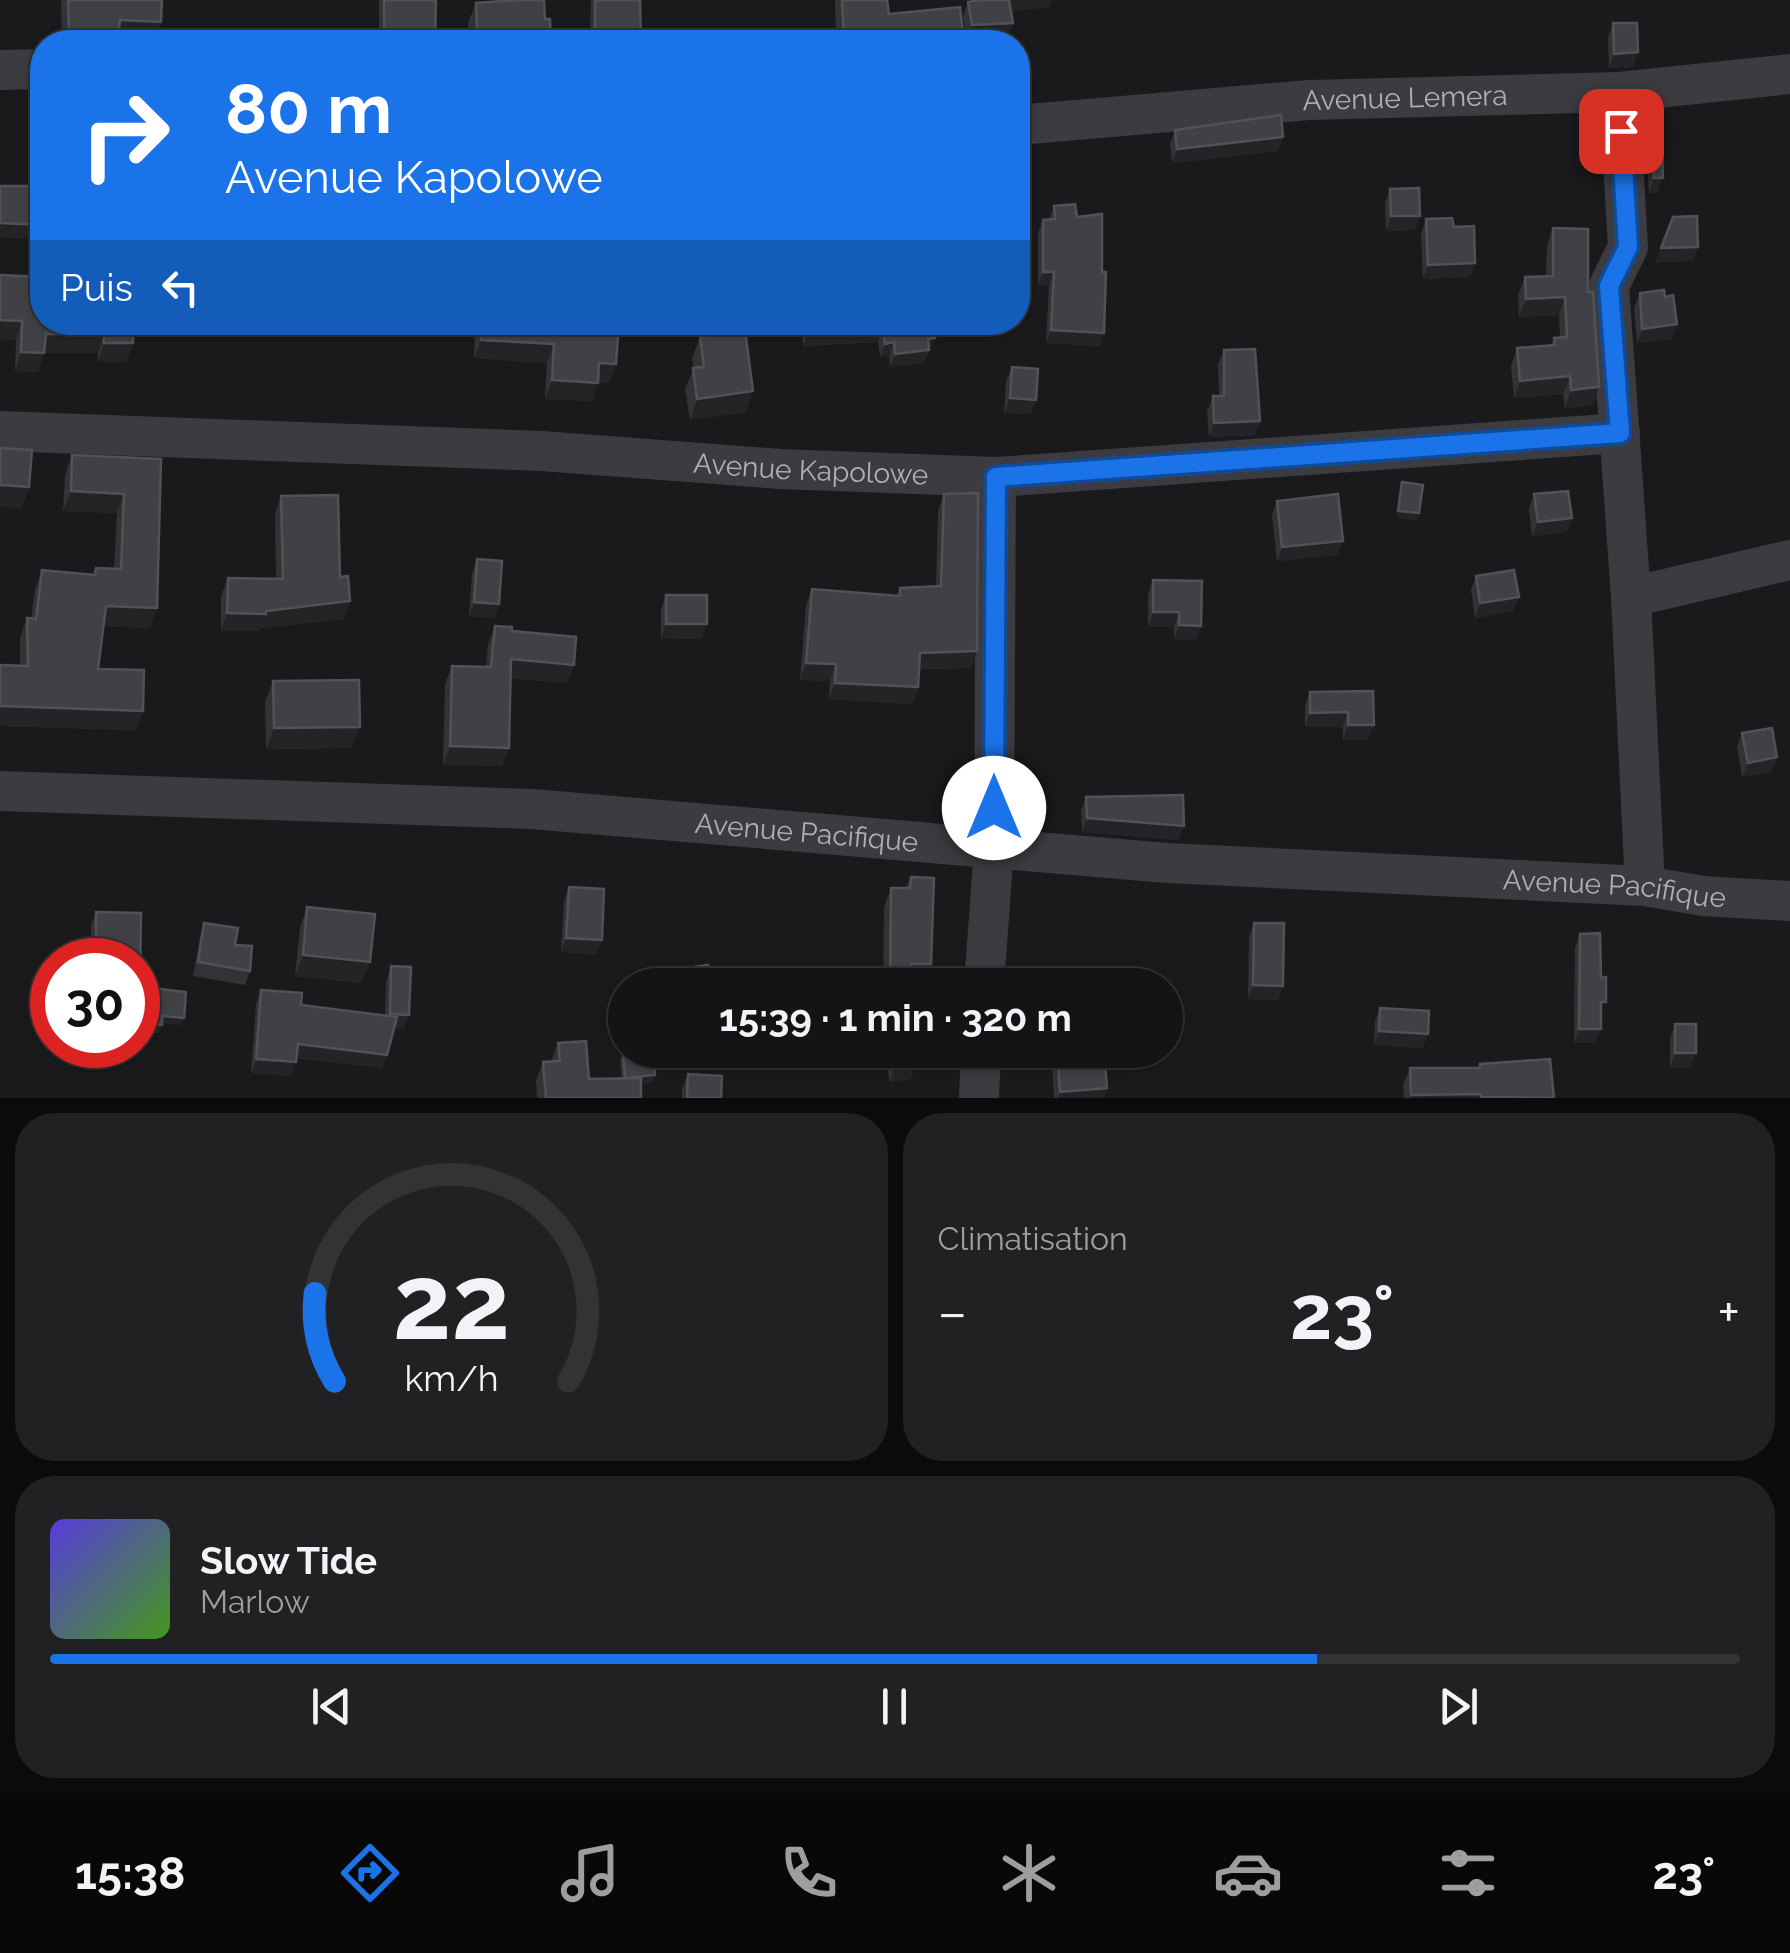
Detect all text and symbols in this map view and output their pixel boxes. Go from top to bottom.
text: 80 m [225,67,392,149]
icon: right [60,70,190,200]
street label: Avenue Lemera [1302,78,1508,117]
pin [1579,89,1664,174]
icon: arrive [1594,104,1649,159]
text: Avenue Kapolowe [225,151,603,204]
icon: left [153,260,208,315]
text: Puis [60,265,133,310]
street label: Avenue Kapolowe [692,446,929,491]
position arrow [942,756,1046,860]
street label: Avenue Pacifique [694,806,920,858]
street label: Avenue Pacifique [1502,863,1727,914]
speed limit sign: 30 [30,938,160,1068]
text: 15:39 · 1 min · 320 m [719,995,1072,1040]
text: Climatisation [938,1220,1128,1257]
text: 22 [393,1241,510,1363]
text: 23° [1290,1268,1394,1357]
text: − [938,1280,967,1345]
text: + [1717,1280,1740,1345]
text: km/h [404,1357,498,1399]
text: Slow Tide [200,1538,377,1583]
text: Marlow [200,1583,310,1620]
icon: previous [304,1679,359,1734]
icon: pause [867,1679,922,1734]
icon: next [1431,1679,1486,1734]
icon: directions [335,1838,405,1908]
icon: music [555,1838,625,1908]
icon: phone [774,1838,844,1908]
icon: climate [994,1838,1064,1908]
icon: car [1213,1838,1283,1908]
icon: filters [1433,1838,1503,1908]
text: 15:38 [75,1847,185,1900]
text: 23° [1653,1847,1715,1900]

